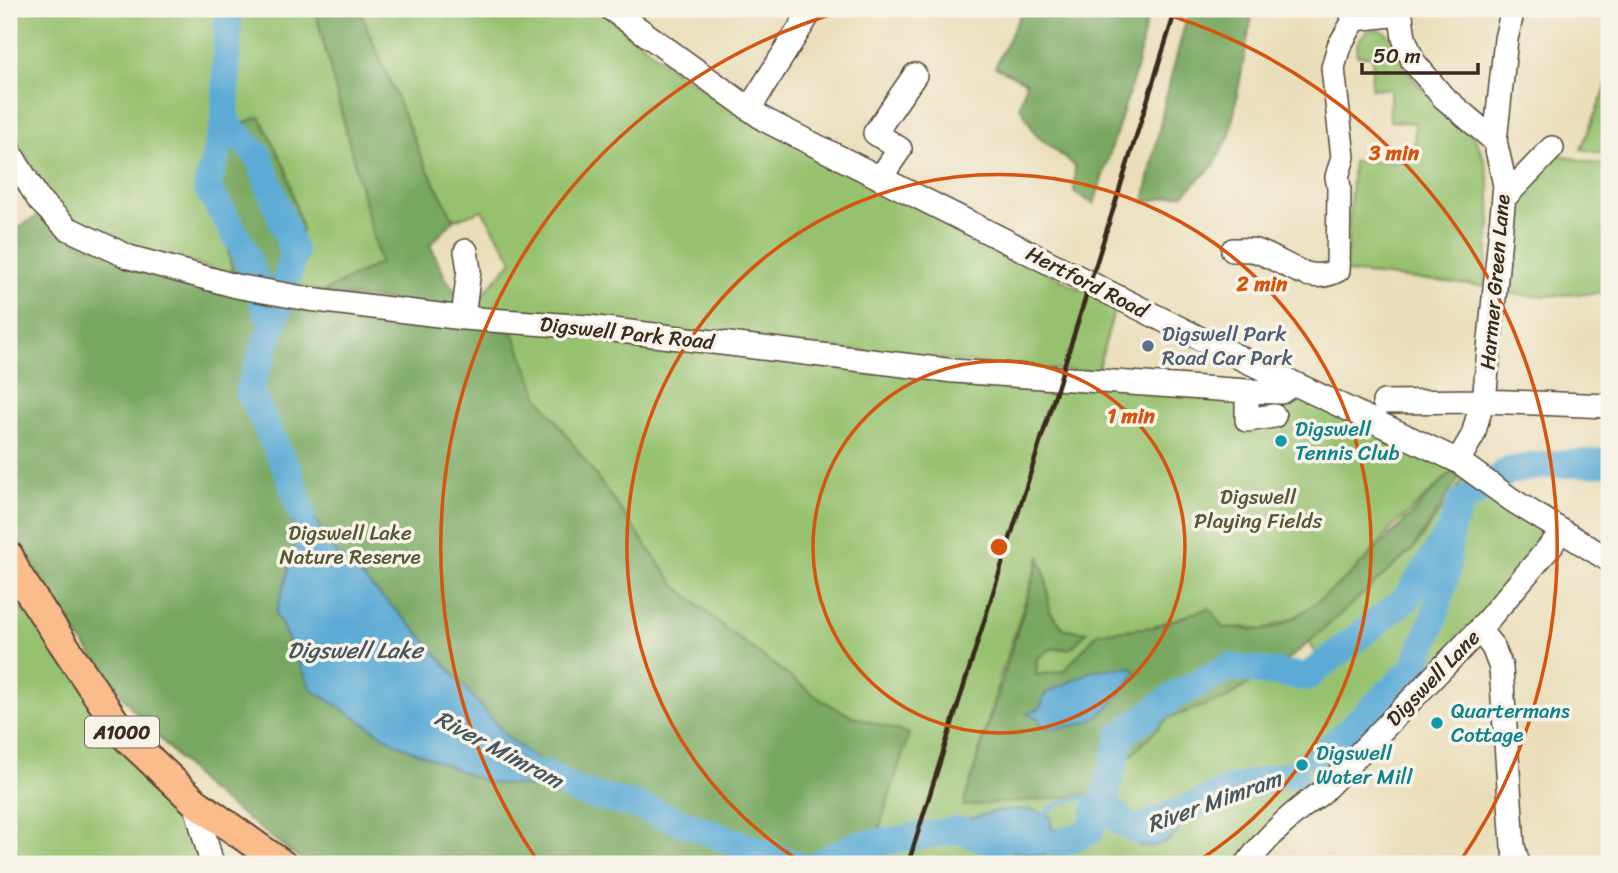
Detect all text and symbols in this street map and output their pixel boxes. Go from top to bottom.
scale bar [1362,32,1478,76]
text: 50 m [1373,37,1421,75]
text: 3 min [1368,134,1420,172]
street label: Harmer Green Lane [1468,193,1522,371]
street label: Hertford Road [1019,235,1157,330]
text: 2 min [1236,265,1288,303]
street label: Digswell Park Road [538,305,718,361]
place label: Digswell Park Road Car Park [1162,315,1293,377]
marker: Digswell Park Road Car Park [1140,338,1156,354]
text: 1 min [1107,397,1156,435]
place label: Digswell Tennis Club [1295,410,1400,472]
marker: Digswell Tennis Club [1273,433,1289,449]
park label: Digswell Playing Fields [1194,478,1322,540]
park label: Digswell Lake Nature Reserve [279,514,421,576]
centre of rings [987,535,1011,559]
street label: Digswell Lane [1376,620,1490,736]
water label: Digswell Lake [287,630,425,671]
place label: Quartermans Cottage [1451,692,1570,754]
water label: River Mimram [427,698,572,802]
marker: Quartermans Cottage [1429,715,1445,731]
road number: A1000 [85,716,159,748]
place label: Digswell Water Mill [1316,734,1414,796]
water label: River Mimram [1141,757,1289,845]
marker: Digswell Water Mill [1294,757,1310,773]

